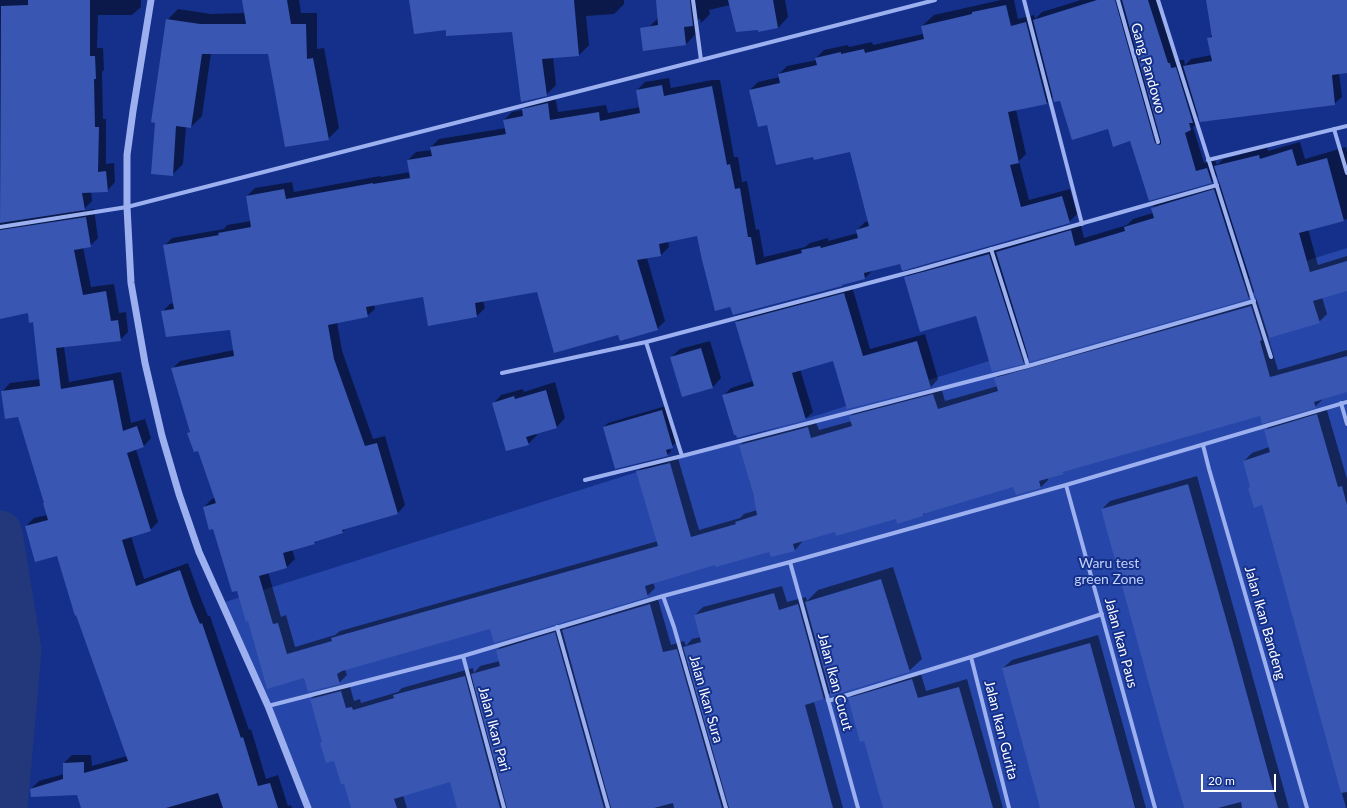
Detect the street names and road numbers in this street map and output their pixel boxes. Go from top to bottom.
street label: Gang Pandowo [1127,21,1169,115]
street label: Jalan Ikan Bandeng [1241,564,1289,682]
street label: Jalan Ikan Paus [1101,596,1141,690]
street label: Jalan Ikan Cucut [814,631,856,733]
street label: Jalan Ikan Sura [685,653,727,745]
street label: Jalan Ikan Gurita [981,679,1021,781]
street label: Jalan Ikan Pari [475,685,513,773]

